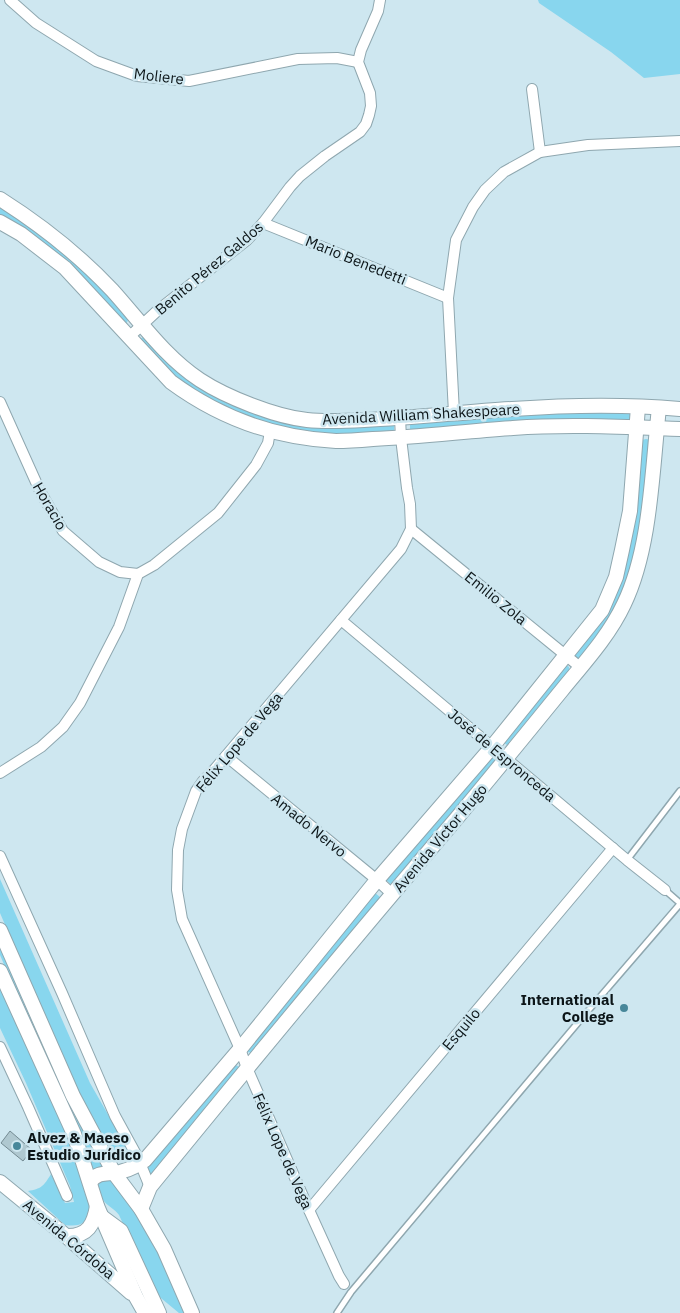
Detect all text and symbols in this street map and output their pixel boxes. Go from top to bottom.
street label: Moliere [133,64,185,88]
street label: Benito Pérez Galdos [151,217,267,319]
street label: Mario Benedetti [303,231,409,289]
street label: Avenida William Shakespeare [322,399,520,429]
street label: Horacio [29,479,71,533]
street label: Emilio Zola [461,567,531,629]
street label: Félix Lope de Vega [192,688,286,796]
street label: José de Espronceda [444,704,560,806]
street label: Avenida Víctor Hugo [389,780,491,896]
street label: Amado Nervo [267,789,351,861]
place label: International College [521,990,614,1026]
marker: International College [618,1002,630,1014]
street label: Esquilo [438,1004,484,1054]
street label: Félix Lope de Vega [249,1090,317,1212]
place label: Alvez & Maeso Estudio Jurídico [27,1128,141,1164]
marker: Alvez & Maeso Estudio Jurídico [11,1140,23,1152]
street label: Avenida Córdoba [19,1195,119,1283]

